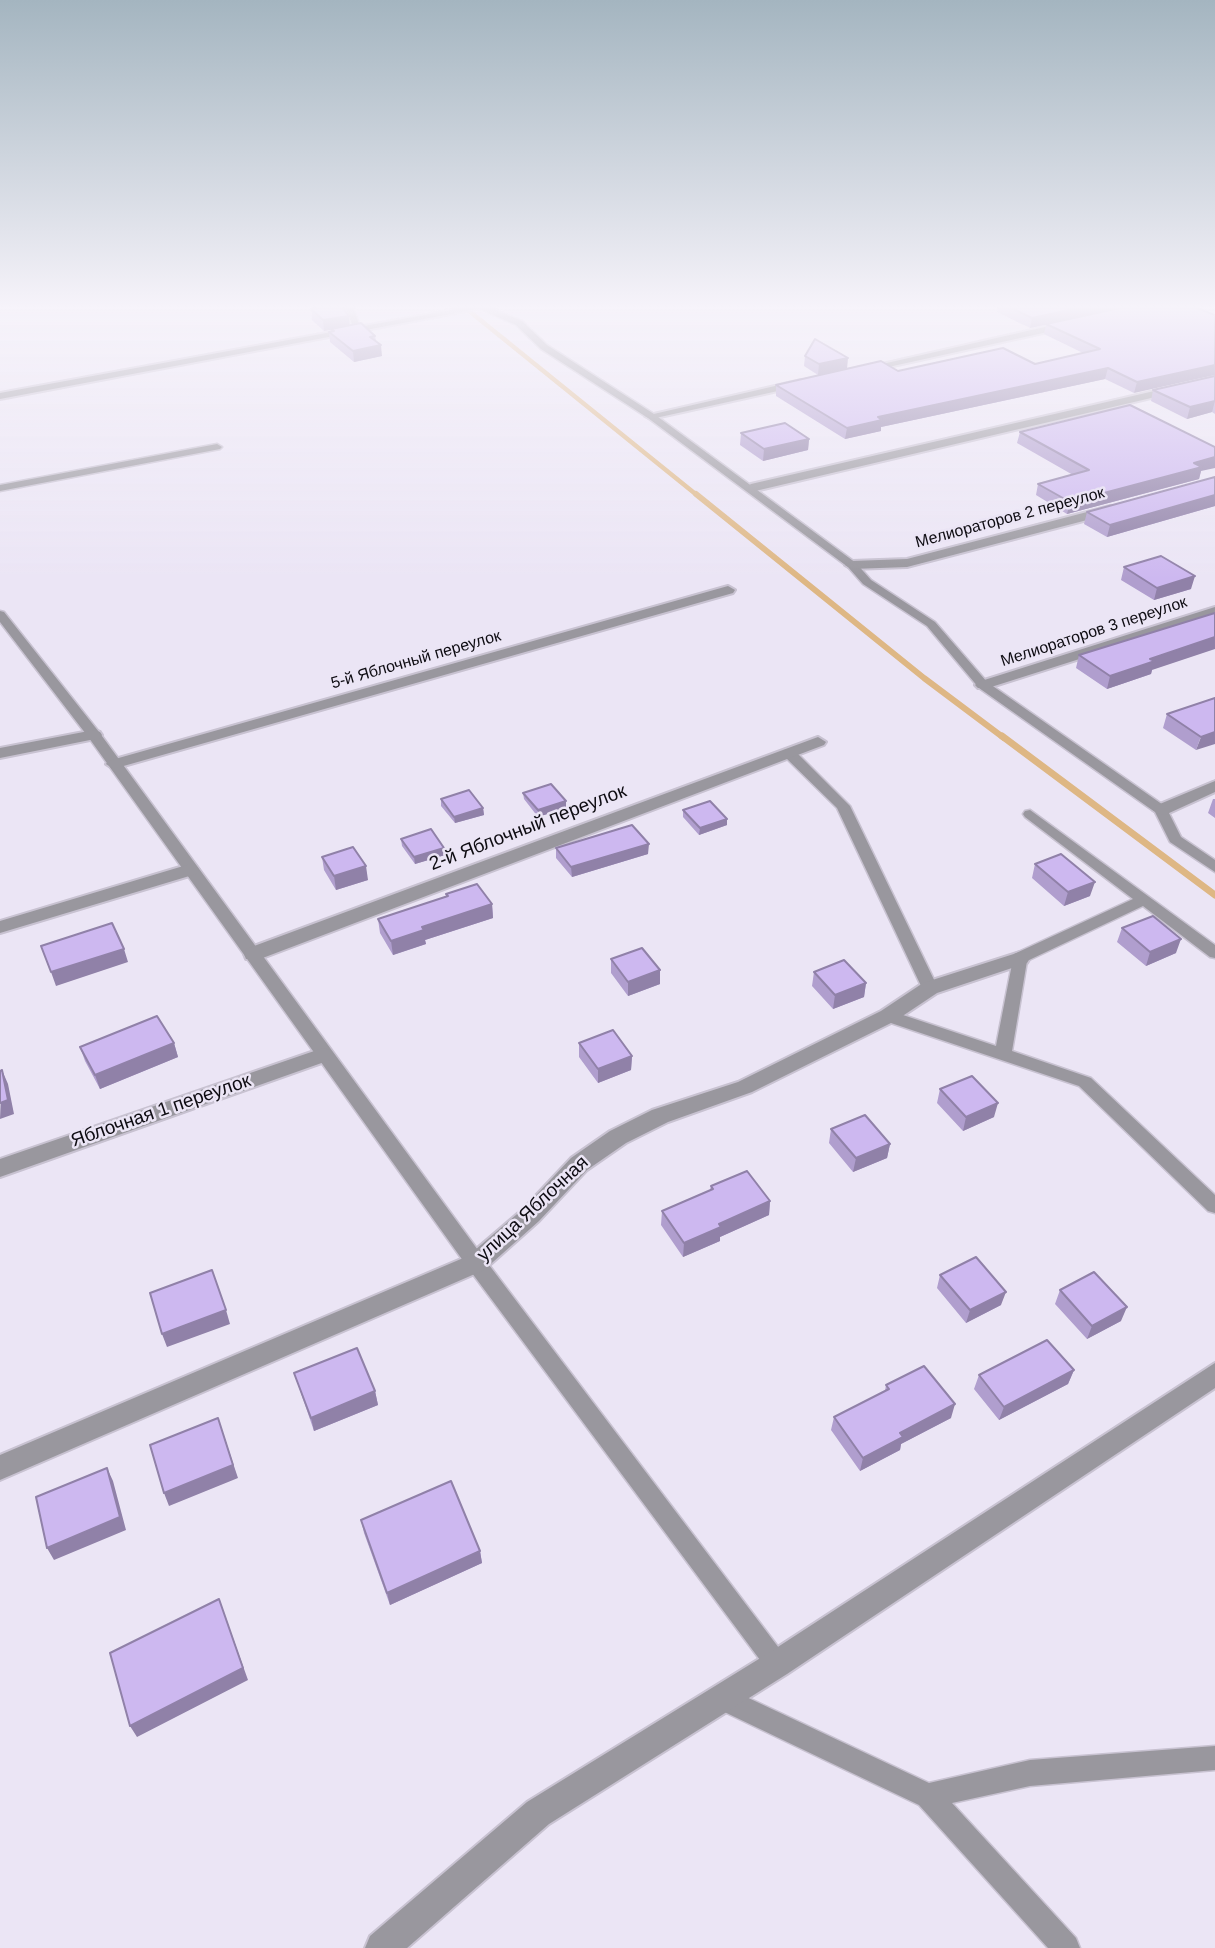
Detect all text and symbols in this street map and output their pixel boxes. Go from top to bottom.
street label: Мелиораторов 2 переулок [913,484,1107,552]
street label: Мелиораторов 3 переулок [998,593,1190,671]
street label: 5-й Яблочный переулок [329,627,503,693]
street label: 2-й Яблочный переулок [426,780,630,876]
street label: Яблочная 1 переулок [68,1070,254,1152]
street label: улица Яблочная [473,1152,593,1266]

